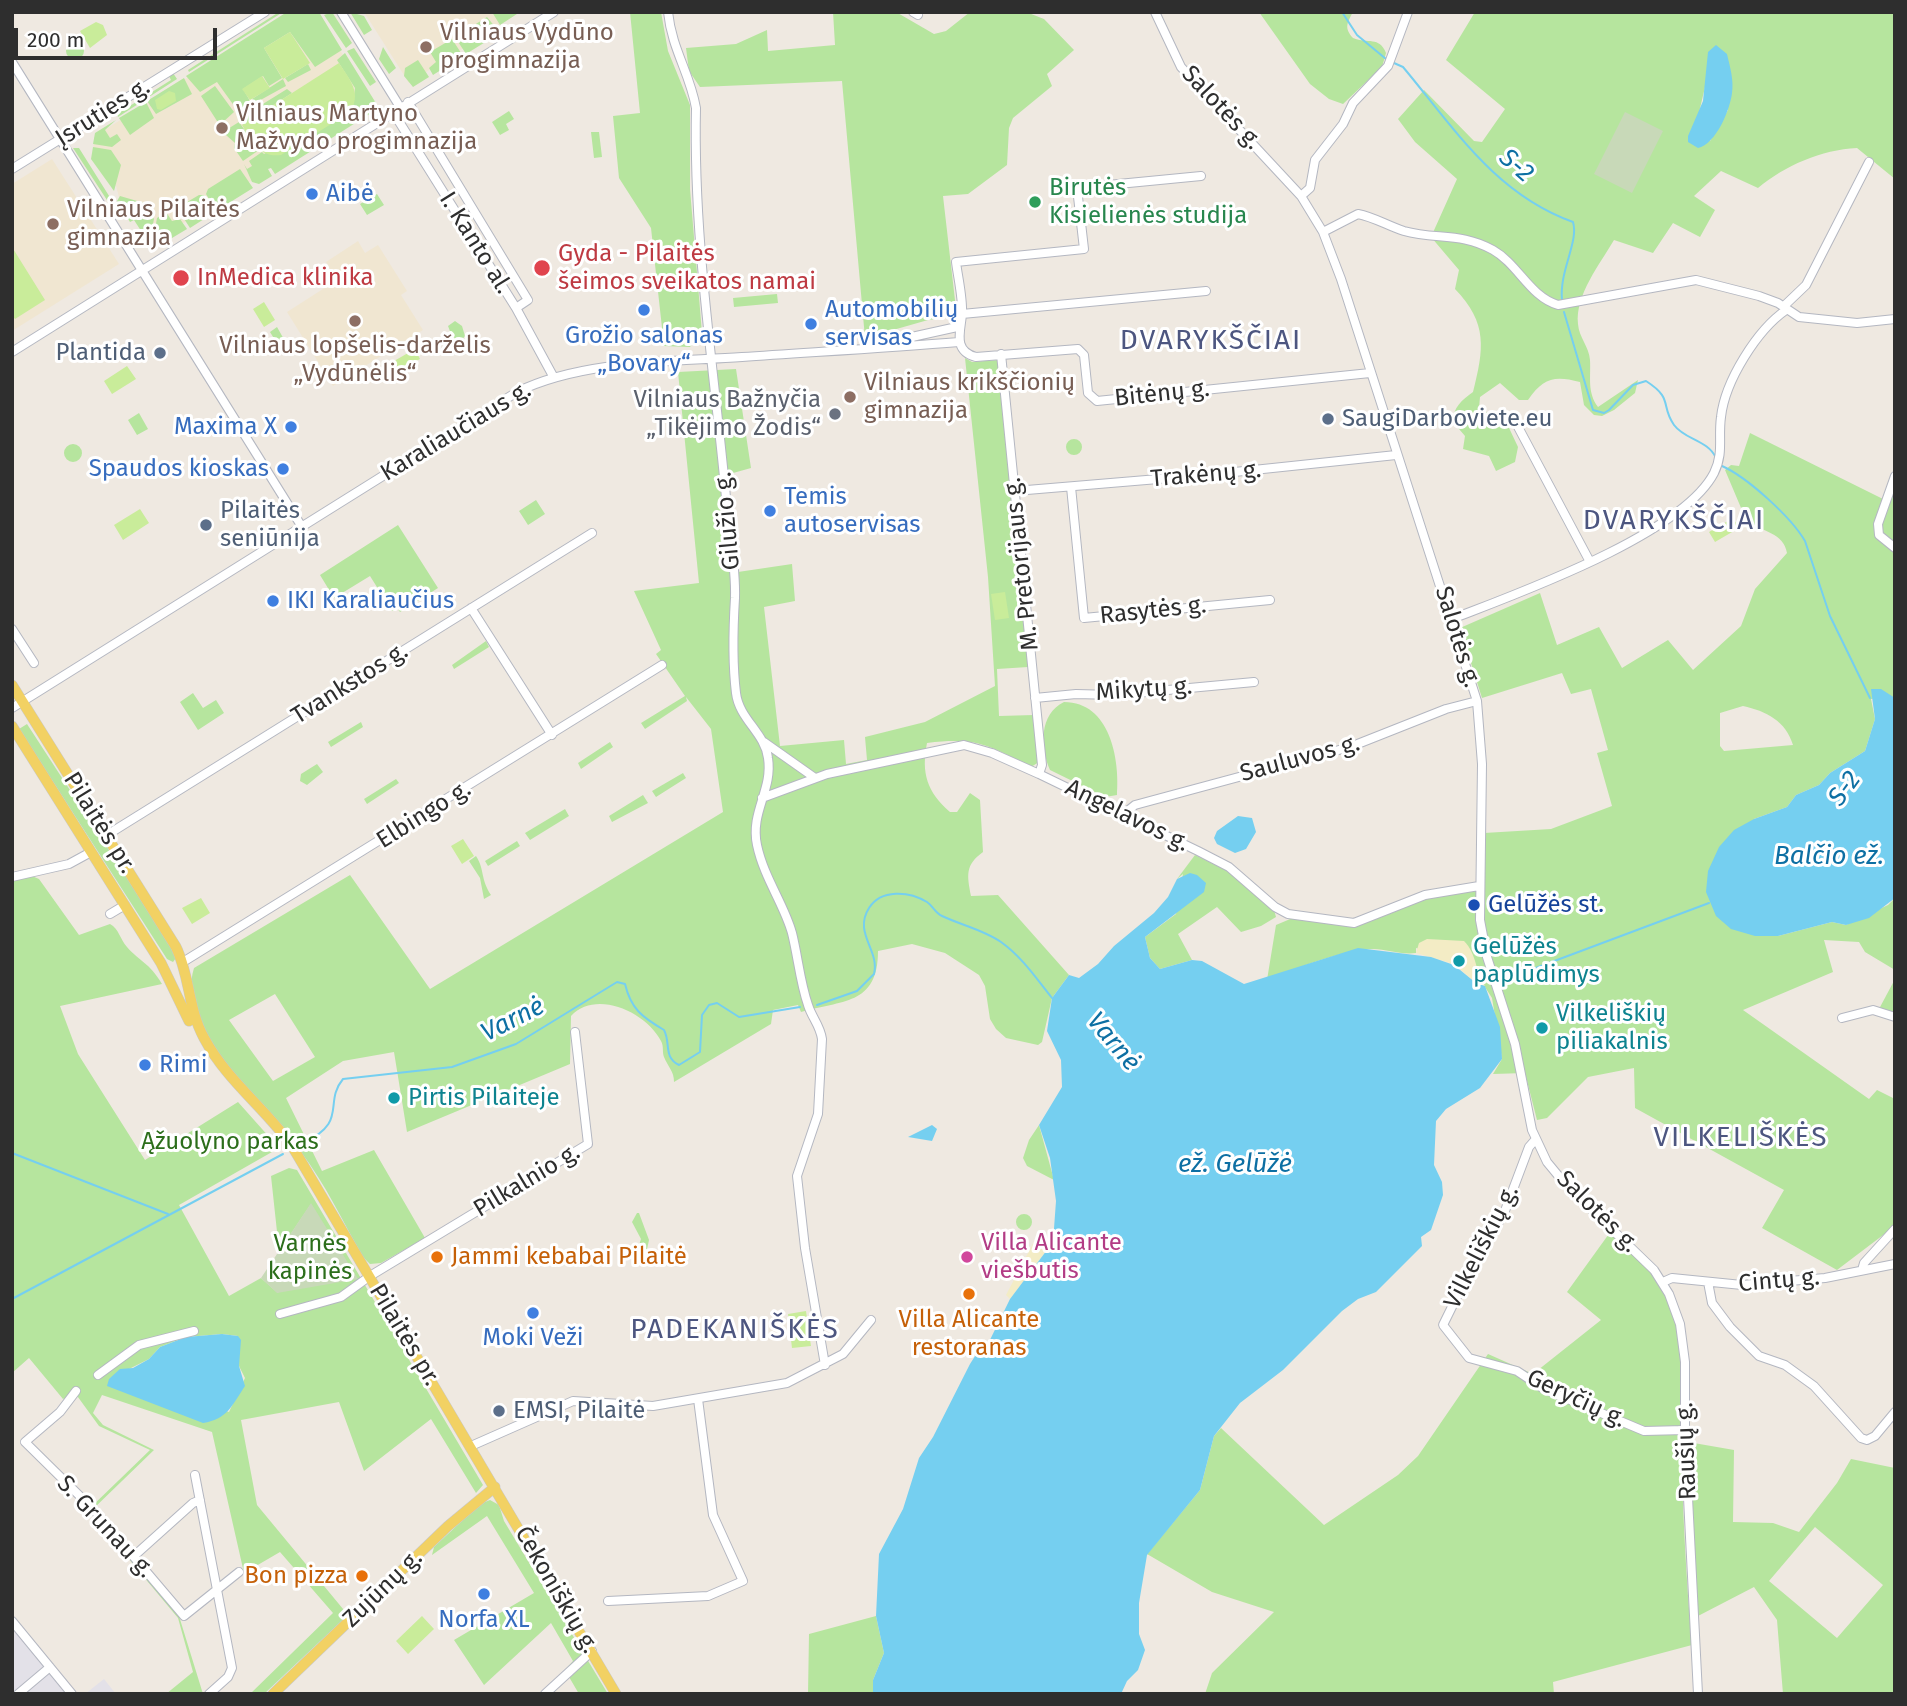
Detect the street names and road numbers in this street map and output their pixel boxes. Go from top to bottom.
street label: Salotės g. [1175,60,1267,156]
street label: Įsruties g. [50,73,156,153]
street label: I. Kanto al. [432,187,518,299]
street label: Bitėnų g. [1113,375,1211,413]
street label: Karaliaučiaus g. [376,376,536,488]
street label: Trakėnų g. [1149,456,1263,494]
street label: Gilužio g. [709,471,747,571]
street label: M. Pretorijaus g. [999,476,1045,652]
street label: Salotės g. [1428,583,1486,691]
street label: Rasytės g. [1098,591,1208,631]
street label: Tvankstos g. [287,637,413,731]
street label: Mikytų g. [1095,672,1193,708]
street label: Sauluvos g. [1237,729,1363,789]
street label: Pilaitės pr. [57,767,141,879]
street label: Angelavos g. [1060,774,1194,858]
street label: Elbingo g. [372,775,476,855]
street label: Pilkalnio g. [469,1138,585,1224]
street label: Salotės g. [1550,1165,1644,1259]
street label: Vilkeliškių g. [1439,1180,1525,1314]
street label: Cintų g. [1737,1263,1821,1299]
street label: Pilaitės pr. [362,1279,446,1391]
street label: Geryčių g. [1522,1364,1630,1434]
street label: Raušių g. [1671,1402,1703,1500]
street label: S. Grunau g. [50,1470,160,1584]
street label: Čekoniškių g. [508,1521,604,1659]
street label: Zujūnų g. [337,1544,429,1634]

